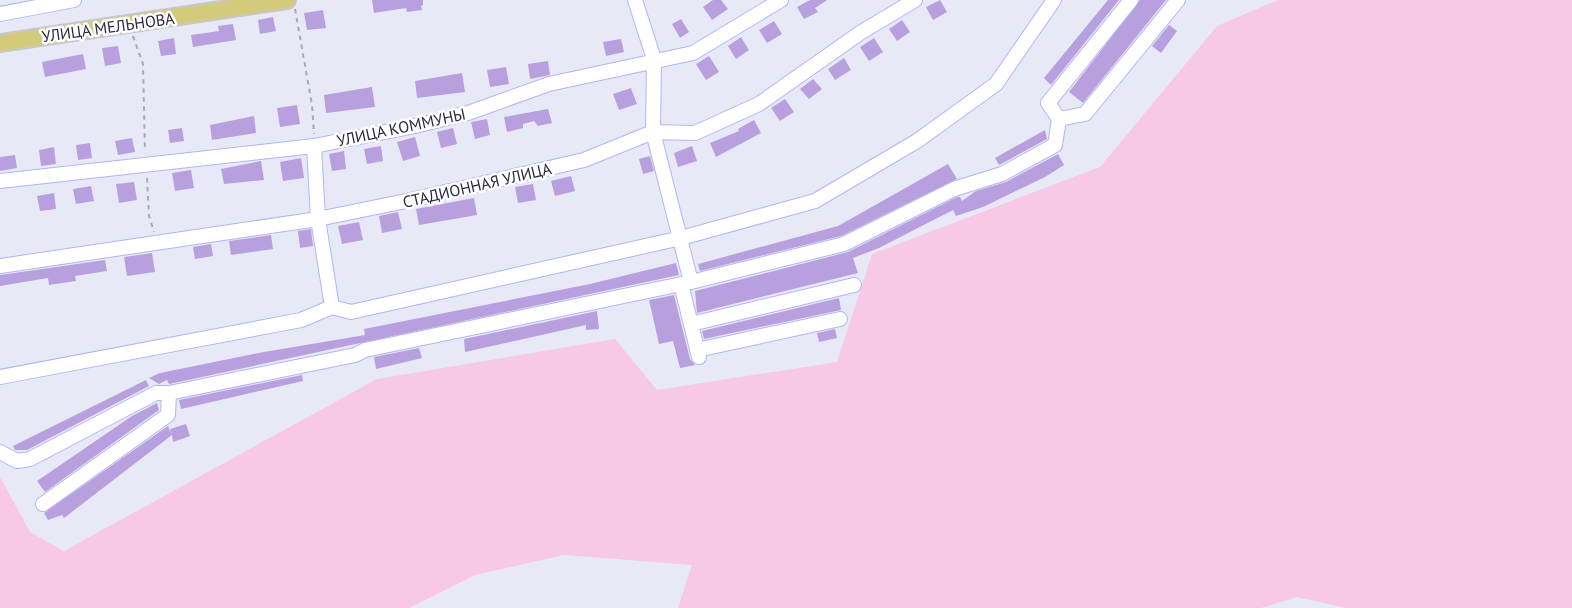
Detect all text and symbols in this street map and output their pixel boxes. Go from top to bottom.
street label: УЛИЦА МЕЛЬНОВА [40,8,176,46]
street label: УЛИЦА КОММУНЫ [335,104,467,150]
street label: СТАДИОННАЯ УЛИЦА [401,158,554,212]

